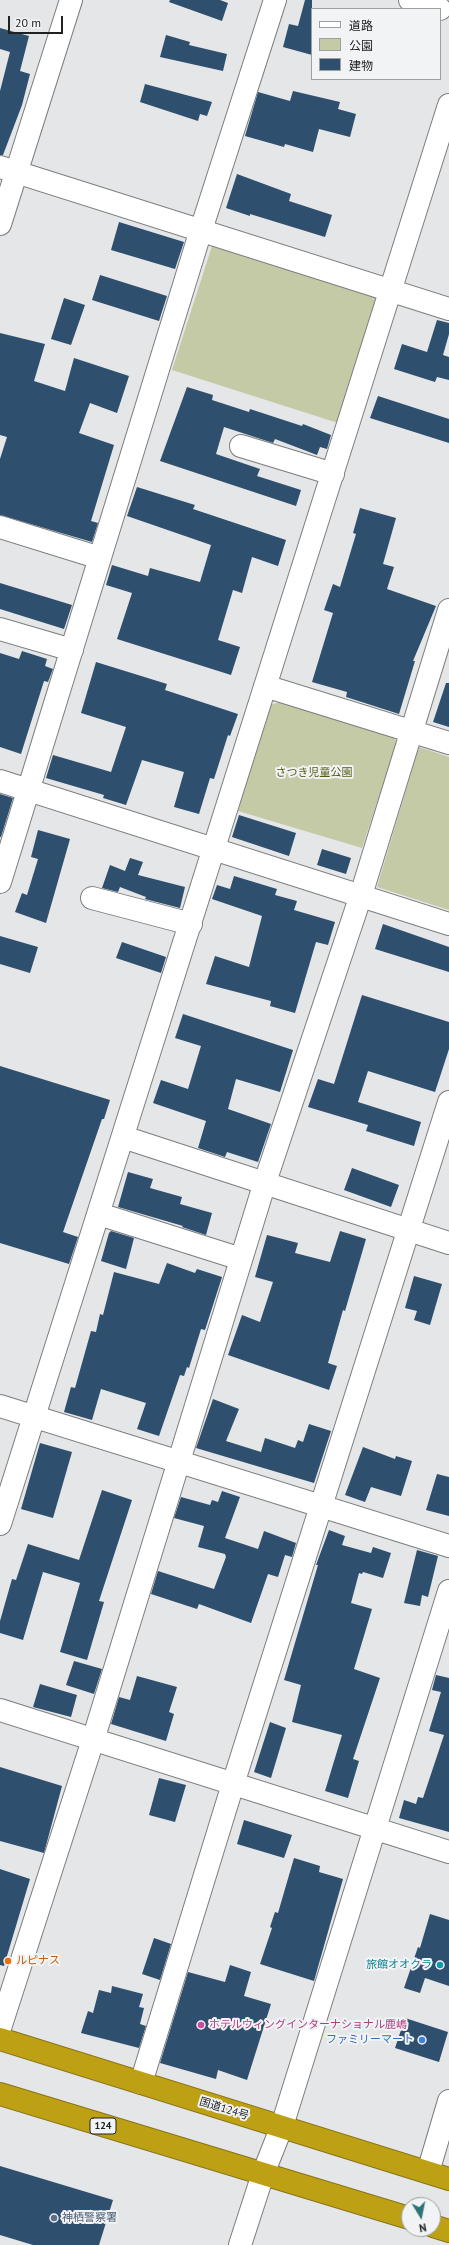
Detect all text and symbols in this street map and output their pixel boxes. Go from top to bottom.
scale bar [10,8,65,34]
legend [311,8,441,80]
text: 20 m [15,15,41,30]
text: 道路 [349,18,373,33]
text: 公園 [349,38,373,53]
text: 建物 [349,58,373,73]
park label: さつき児童公園 [276,766,352,780]
place label: ルピナス [16,1954,60,1968]
marker: ルピナス [3,1956,13,1966]
place label: 旅館オオクラ [366,1958,432,1972]
marker: 旅館オオクラ [435,1960,445,1970]
place label: ホテルウィングインターナショナル鹿嶋 [209,2018,407,2032]
marker: ホテルウィングインターナショナル鹿嶋 [196,2020,206,2030]
place label: ファミリーマート [326,2033,414,2047]
marker: ファミリーマート [417,2035,427,2045]
street label: 国道124号 [198,2095,250,2123]
road number: 124 [90,2118,116,2134]
north arrow [401,2197,441,2237]
place label: 神栖警察署 [62,2211,117,2225]
marker: 神栖警察署 [49,2213,59,2223]
text: N [418,2220,428,2235]

